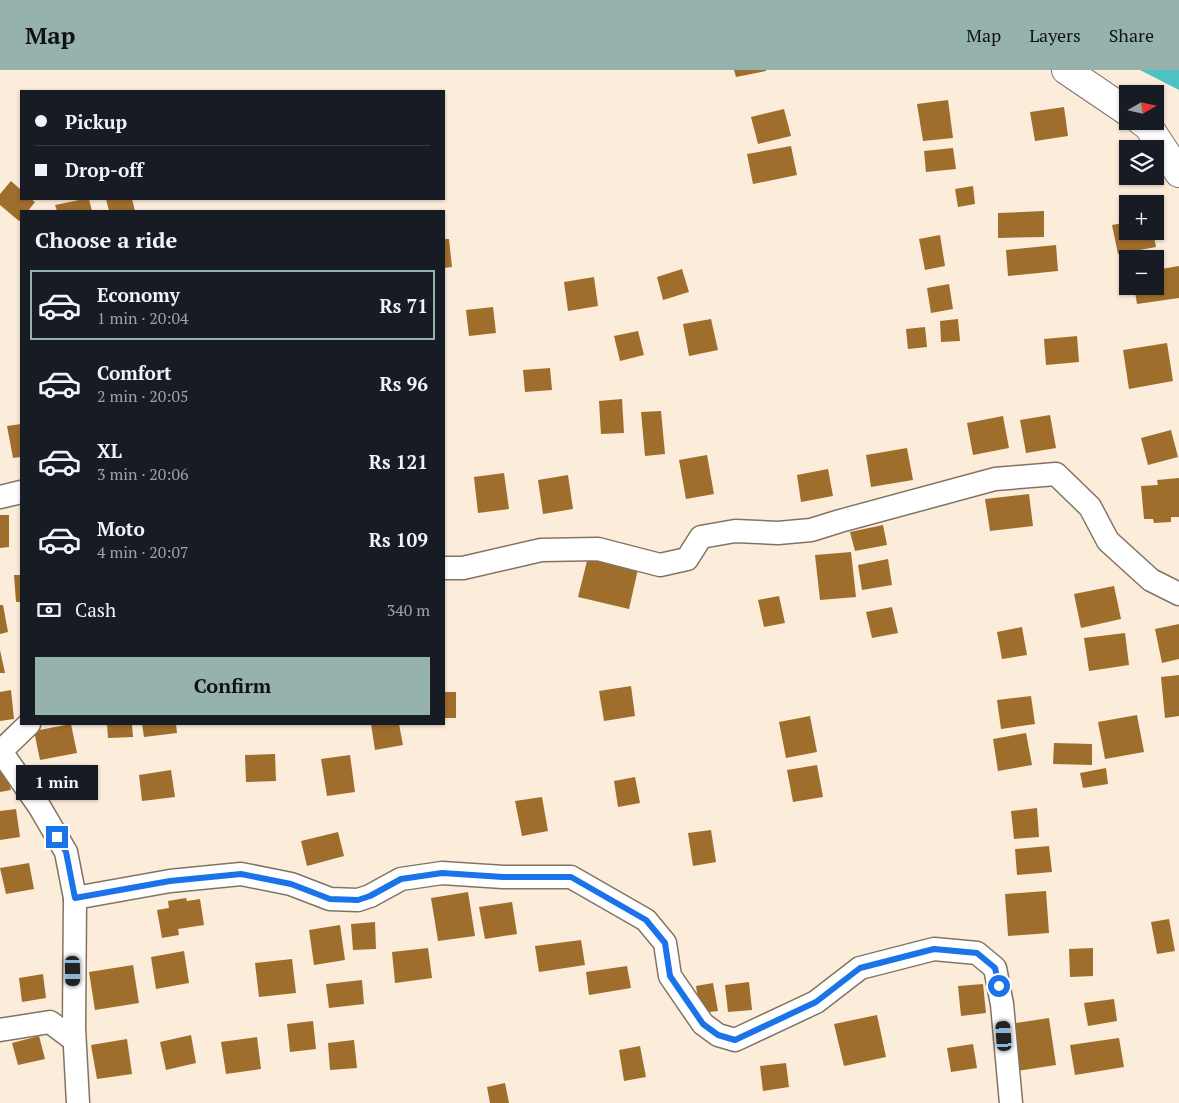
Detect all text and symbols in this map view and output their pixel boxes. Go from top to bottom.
text: Map [25,19,75,51]
text: Map [966,23,1001,47]
text: Layers [1029,23,1081,47]
text: Share [1109,23,1154,47]
north arrow [1119,85,1164,130]
map controls [1119,85,1164,295]
text: Pickup [65,109,127,134]
button: layers [1119,140,1164,185]
text: Drop-off [65,157,143,182]
button: + [1119,195,1164,240]
text: Choose a ride [35,225,177,254]
button: − [1119,250,1164,295]
text: Economy [97,282,180,307]
icon: car [37,283,82,328]
text: Rs 71 [380,293,428,318]
text: 1 min · 20:04 [97,307,189,329]
text: Comfort [97,360,172,385]
icon: car [37,361,82,406]
text: Rs 96 [380,371,428,396]
text: 2 min · 20:05 [97,385,189,407]
text: XL [97,438,122,463]
icon: car [37,439,82,484]
text: Rs 121 [369,449,428,474]
text: 3 min · 20:06 [97,463,189,485]
text: Moto [97,516,145,541]
icon: car [37,517,82,562]
text: Rs 109 [369,527,428,552]
text: 4 min · 20:07 [97,541,189,563]
icon: cash [35,596,63,624]
text: Cash [75,597,116,622]
text: 340 m [387,599,430,621]
button: Confirm [35,657,430,715]
callout: 1 min [16,764,98,800]
text: 1 min [35,771,79,793]
route end [46,826,68,848]
car [65,956,80,986]
route start [988,975,1010,997]
car [995,1021,1012,1051]

